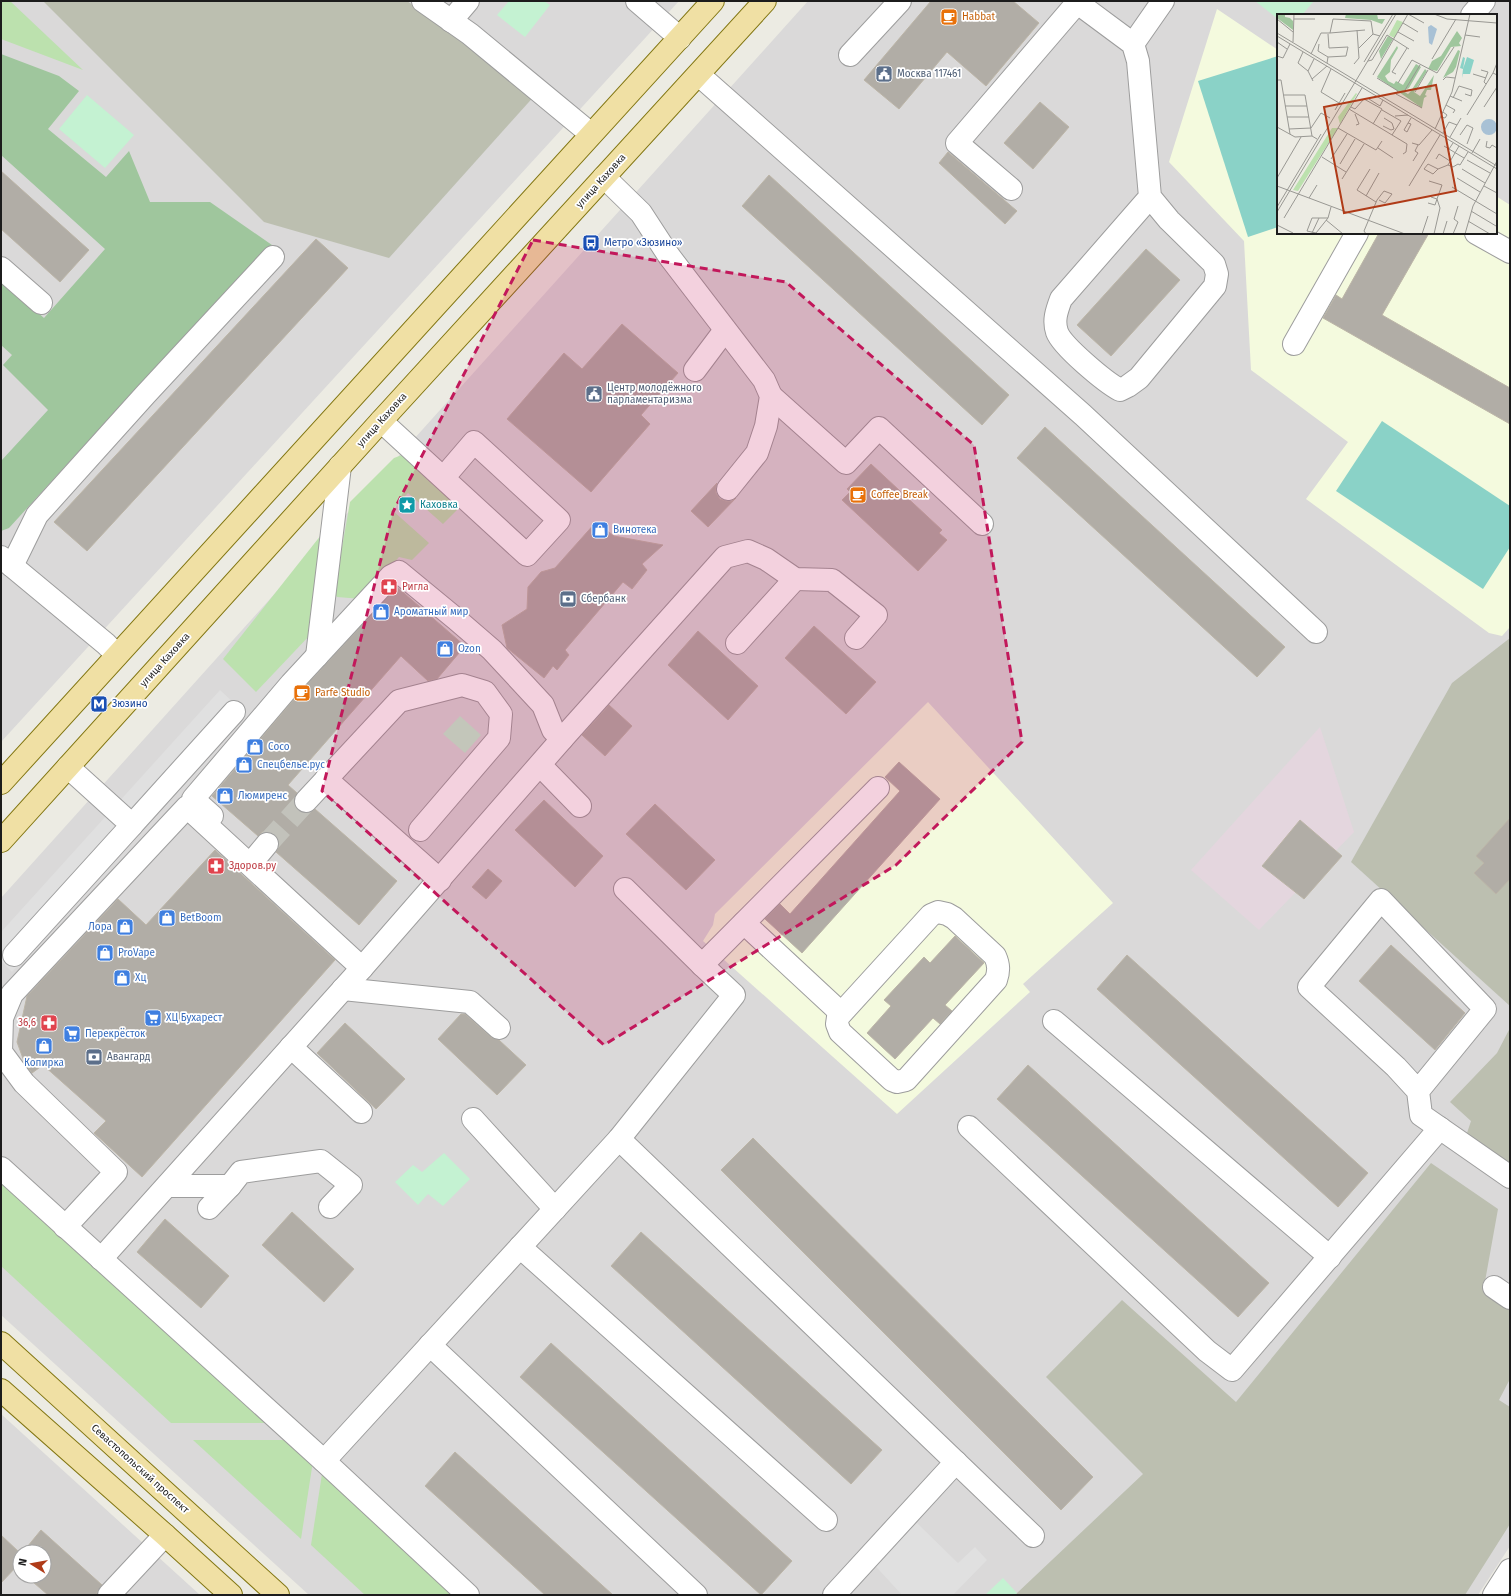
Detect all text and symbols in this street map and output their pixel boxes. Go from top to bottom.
cafe icon: Habbat [939,7,959,27]
place label: Habbat [962,11,995,23]
inset map [1277,14,1497,234]
public building icon: Москва 117461 [874,64,894,84]
place label: Москва 117461 [897,68,961,80]
street label: улица Каховка [574,152,628,210]
bus stop icon: Метро «Зюзино» [581,233,601,253]
place label: Метро «Зюзино» [604,237,683,249]
place label: Центр молодёжного парламентаризма [607,381,702,406]
public building icon: Центр молодёжного парламентаризма [584,384,604,404]
street label: улица Каховка [355,391,409,449]
cafe icon: Coffee Break [848,485,868,505]
place label: Coffee Break [871,489,929,501]
place icon: Каховка [397,495,417,515]
place label: Каховка [420,499,458,511]
shop icon: Винотека [590,520,610,540]
place label: Винотека [613,524,657,536]
pharmacy icon: Ригла [379,577,399,597]
place label: Ригла [402,581,429,593]
bank icon: Сбербанк [558,589,578,609]
place label: Сбербанк [581,593,627,605]
shop icon: Ароматный мир [371,602,391,622]
place label: Ароматный мир [394,606,469,618]
street label: улица Каховка [138,631,192,689]
shop icon: Ozon [435,639,455,659]
place label: Ozon [458,643,481,655]
cafe icon: Parfe Studio [292,683,312,703]
place label: Parfe Studio [315,687,371,699]
metro station icon: Зюзино [89,694,109,714]
place label: Зюзино [112,698,148,710]
shop icon: Coco [245,737,265,757]
place label: Coco [268,741,290,753]
shop icon: Спецбелье.рус [234,755,254,775]
place label: Спецбелье.рус [257,759,325,771]
shop icon: Люмиренс [215,786,235,806]
place label: Люмиренс [238,790,287,802]
pharmacy icon: Здоров.ру [206,856,226,876]
place label: Здоров.ру [229,860,276,872]
shop icon: BetBoom [157,908,177,928]
place label: BetBoom [180,912,221,924]
shop icon: Лора [115,917,135,937]
place label: Лора [88,921,112,933]
shop icon: ProVape [95,943,115,963]
place label: ProVape [118,947,155,959]
shop icon: Хц [112,968,132,988]
place label: Хц [135,972,146,984]
supermarket icon: ХЦ Бухарест [143,1008,163,1028]
place label: ХЦ Бухарест [166,1012,223,1024]
pharmacy icon: 36,6 [39,1013,59,1033]
place label: 36,6 [18,1017,36,1029]
supermarket icon: Перекрёсток [62,1024,82,1044]
place label: Перекрёсток [85,1027,146,1040]
shop icon: Копирка [34,1036,54,1056]
bank icon: Авангард [84,1047,104,1067]
place label: Авангард [107,1051,151,1063]
place label: Копирка [24,1057,64,1069]
street label: Севастопольский проспект [89,1422,192,1516]
north arrow [12,1544,52,1584]
text: N [16,1557,30,1567]

